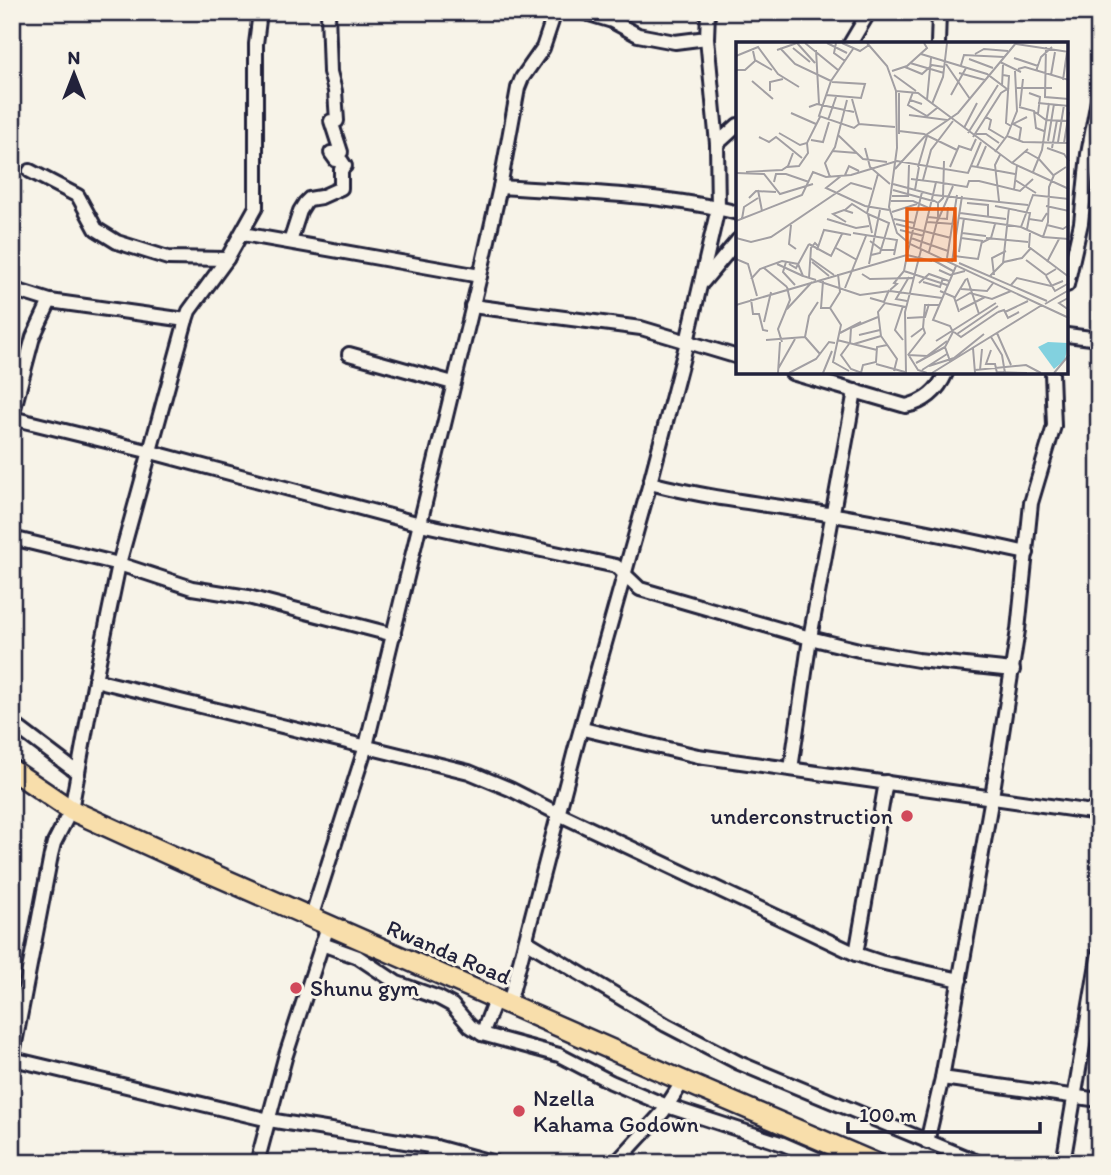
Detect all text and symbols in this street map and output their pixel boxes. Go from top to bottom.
north arrow [38,38,108,108]
inset map [736,42,1069,374]
text: N [68,46,80,69]
place label: underconstruction [711,802,893,830]
marker: underconstruction [899,808,915,824]
street label: Rwanda Road [382,913,516,991]
place label: Shunu gym [310,974,420,1002]
marker: Shunu gym [288,980,304,996]
place label: Nzella Kahama Godown [533,1084,699,1138]
scale bar [848,1091,1041,1135]
text: 100 m [859,1102,917,1127]
marker: Nzella Kahama Godown [511,1103,527,1119]

